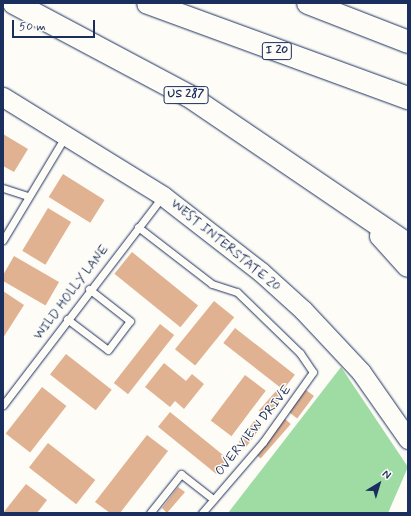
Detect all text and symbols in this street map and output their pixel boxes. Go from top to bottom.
scale bar [14,12,97,38]
text: 50 m [19,19,46,35]
road number: I 20 [261,41,293,61]
road number: US 287 [163,85,209,105]
street label: WEST INTERSTATE 20 [167,197,283,295]
street label: WILD HOLLY LANE [31,242,113,344]
street label: OVERVIEW DRIVE [213,382,295,480]
north arrow [359,464,399,504]
text: N [379,467,394,482]

